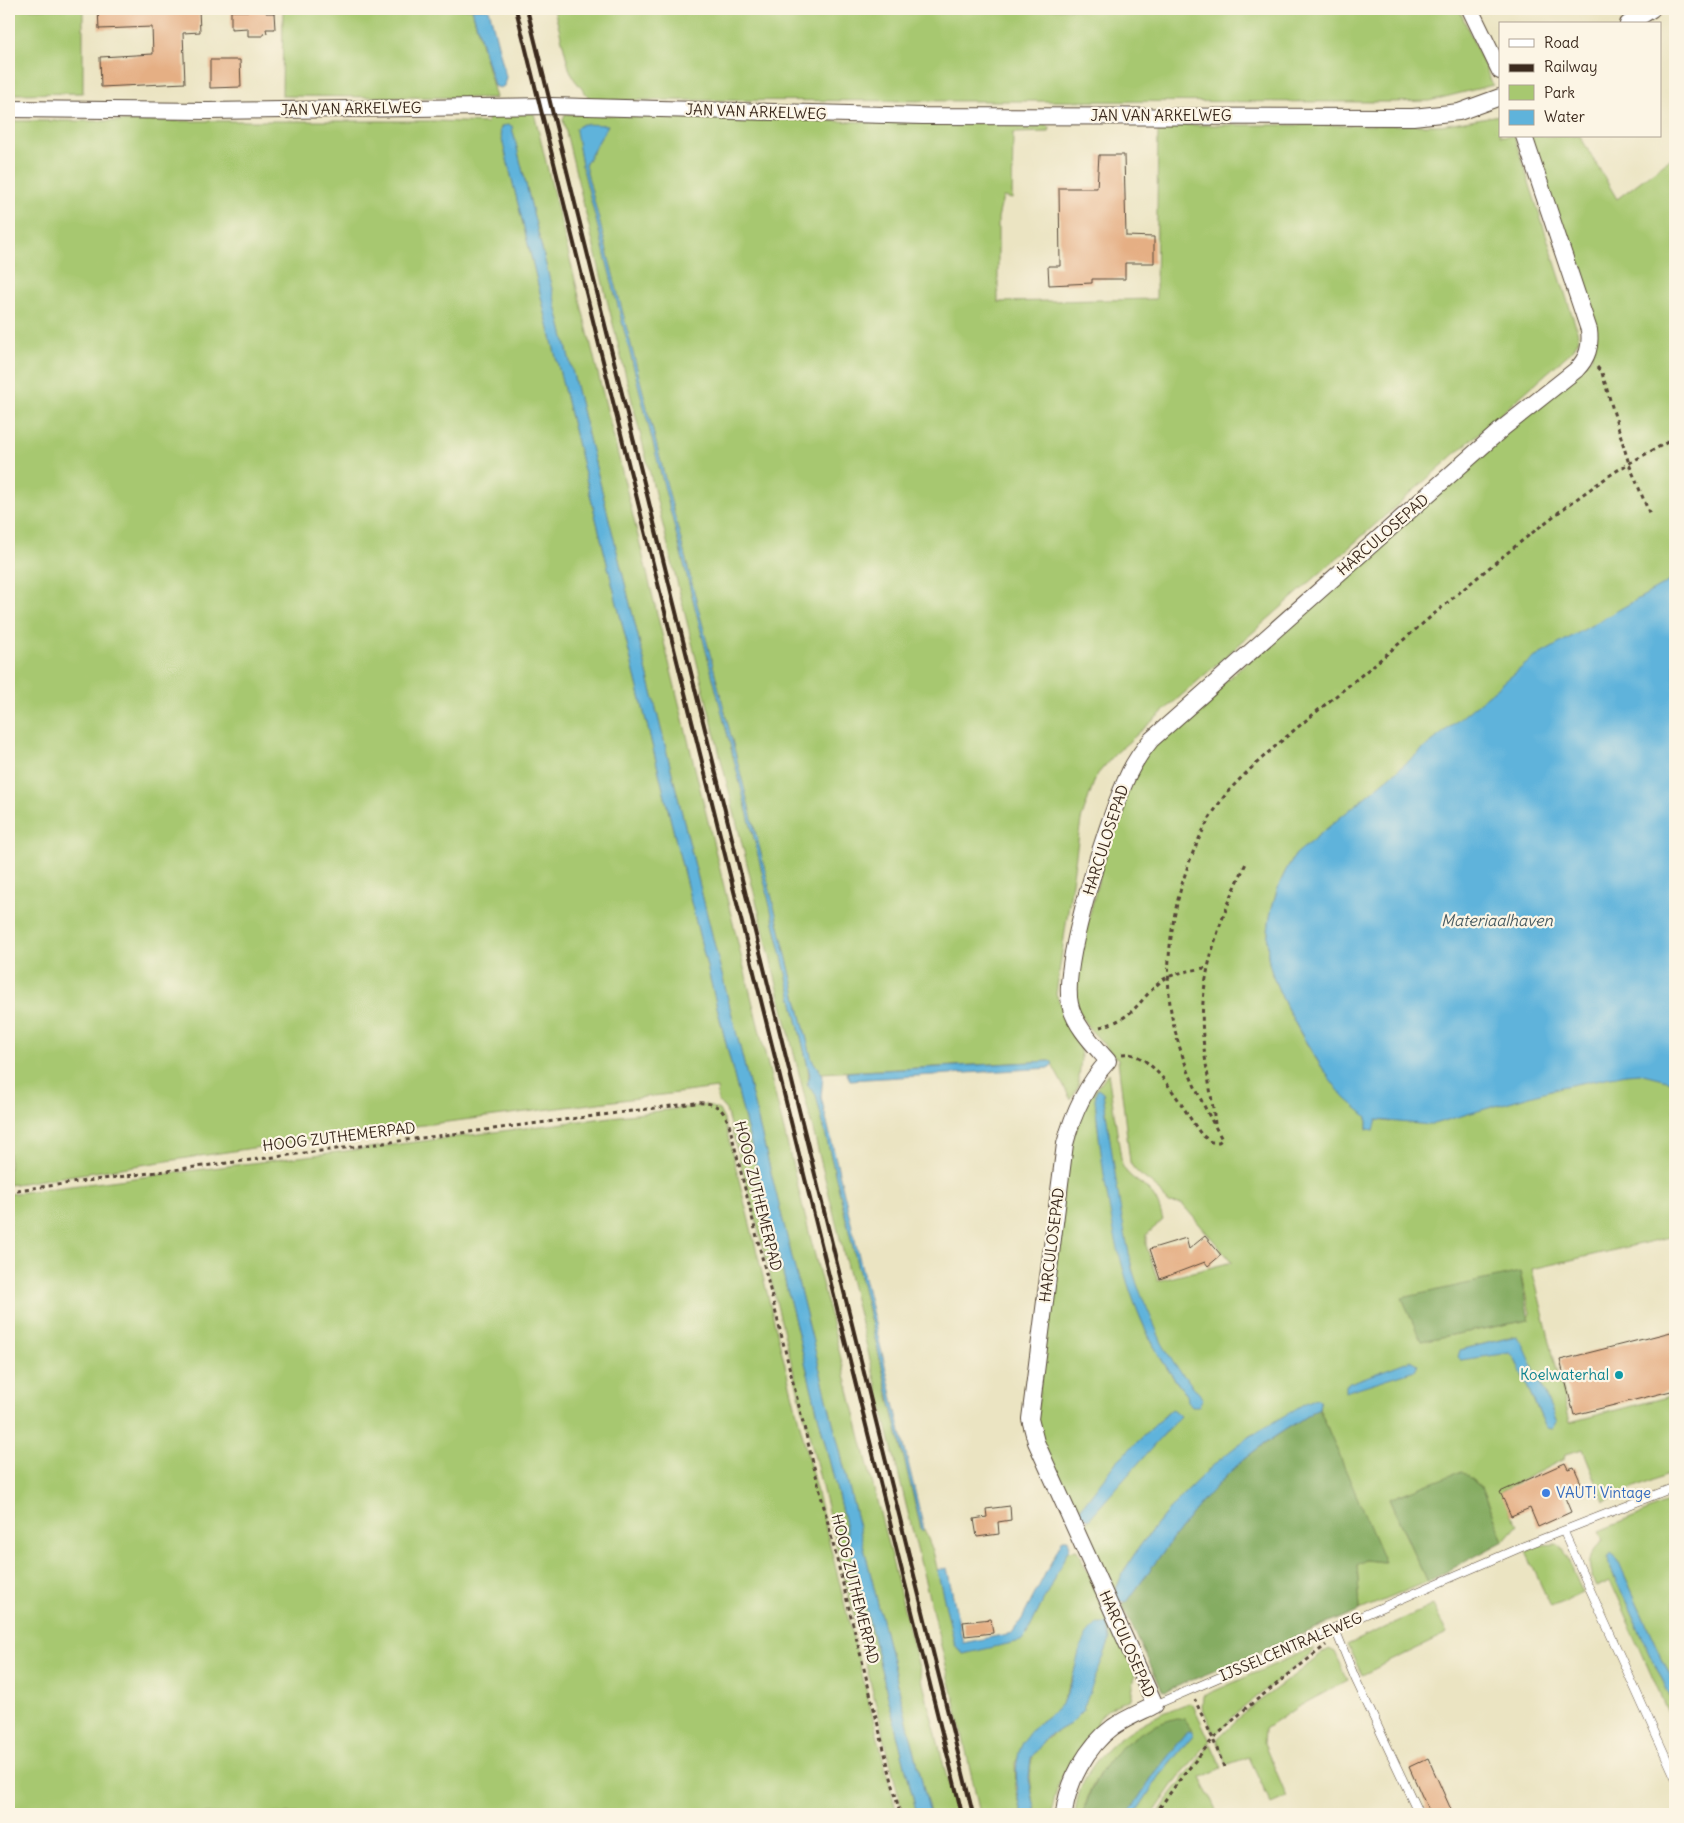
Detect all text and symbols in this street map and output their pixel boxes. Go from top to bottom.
legend [1499,22,1662,138]
text: Road [1544,33,1579,52]
text: Railway [1544,57,1598,76]
text: Park [1544,83,1575,102]
street label: JAN VAN ARKELWEG [280,98,422,119]
street label: JAN VAN ARKELWEG [685,100,827,123]
street label: JAN VAN ARKELWEG [1090,106,1232,125]
text: Water [1544,107,1585,126]
street label: HARCULOSEPAD [1333,490,1432,580]
street label: HARCULOSEPAD [1079,782,1132,898]
water label: Materiaalhaven [1441,910,1554,930]
street label: HOOG ZUTHEMERPAD [261,1118,417,1155]
street label: HOOG ZUTHEMERPAD [731,1119,786,1273]
street label: HARCULOSEPAD [1035,1187,1068,1303]
place label: Koelwaterhal [1520,1365,1609,1384]
marker: Koelwaterhal [1613,1369,1625,1381]
place label: VAUT! Vintage [1556,1483,1651,1502]
marker: VAUT! Vintage [1540,1487,1552,1499]
street label: HOOG ZUTHEMERPAD [828,1512,883,1666]
street label: HARCULOSEPAD [1095,1587,1160,1700]
street label: IJSSELCENTRALEWEG [1216,1608,1365,1685]

